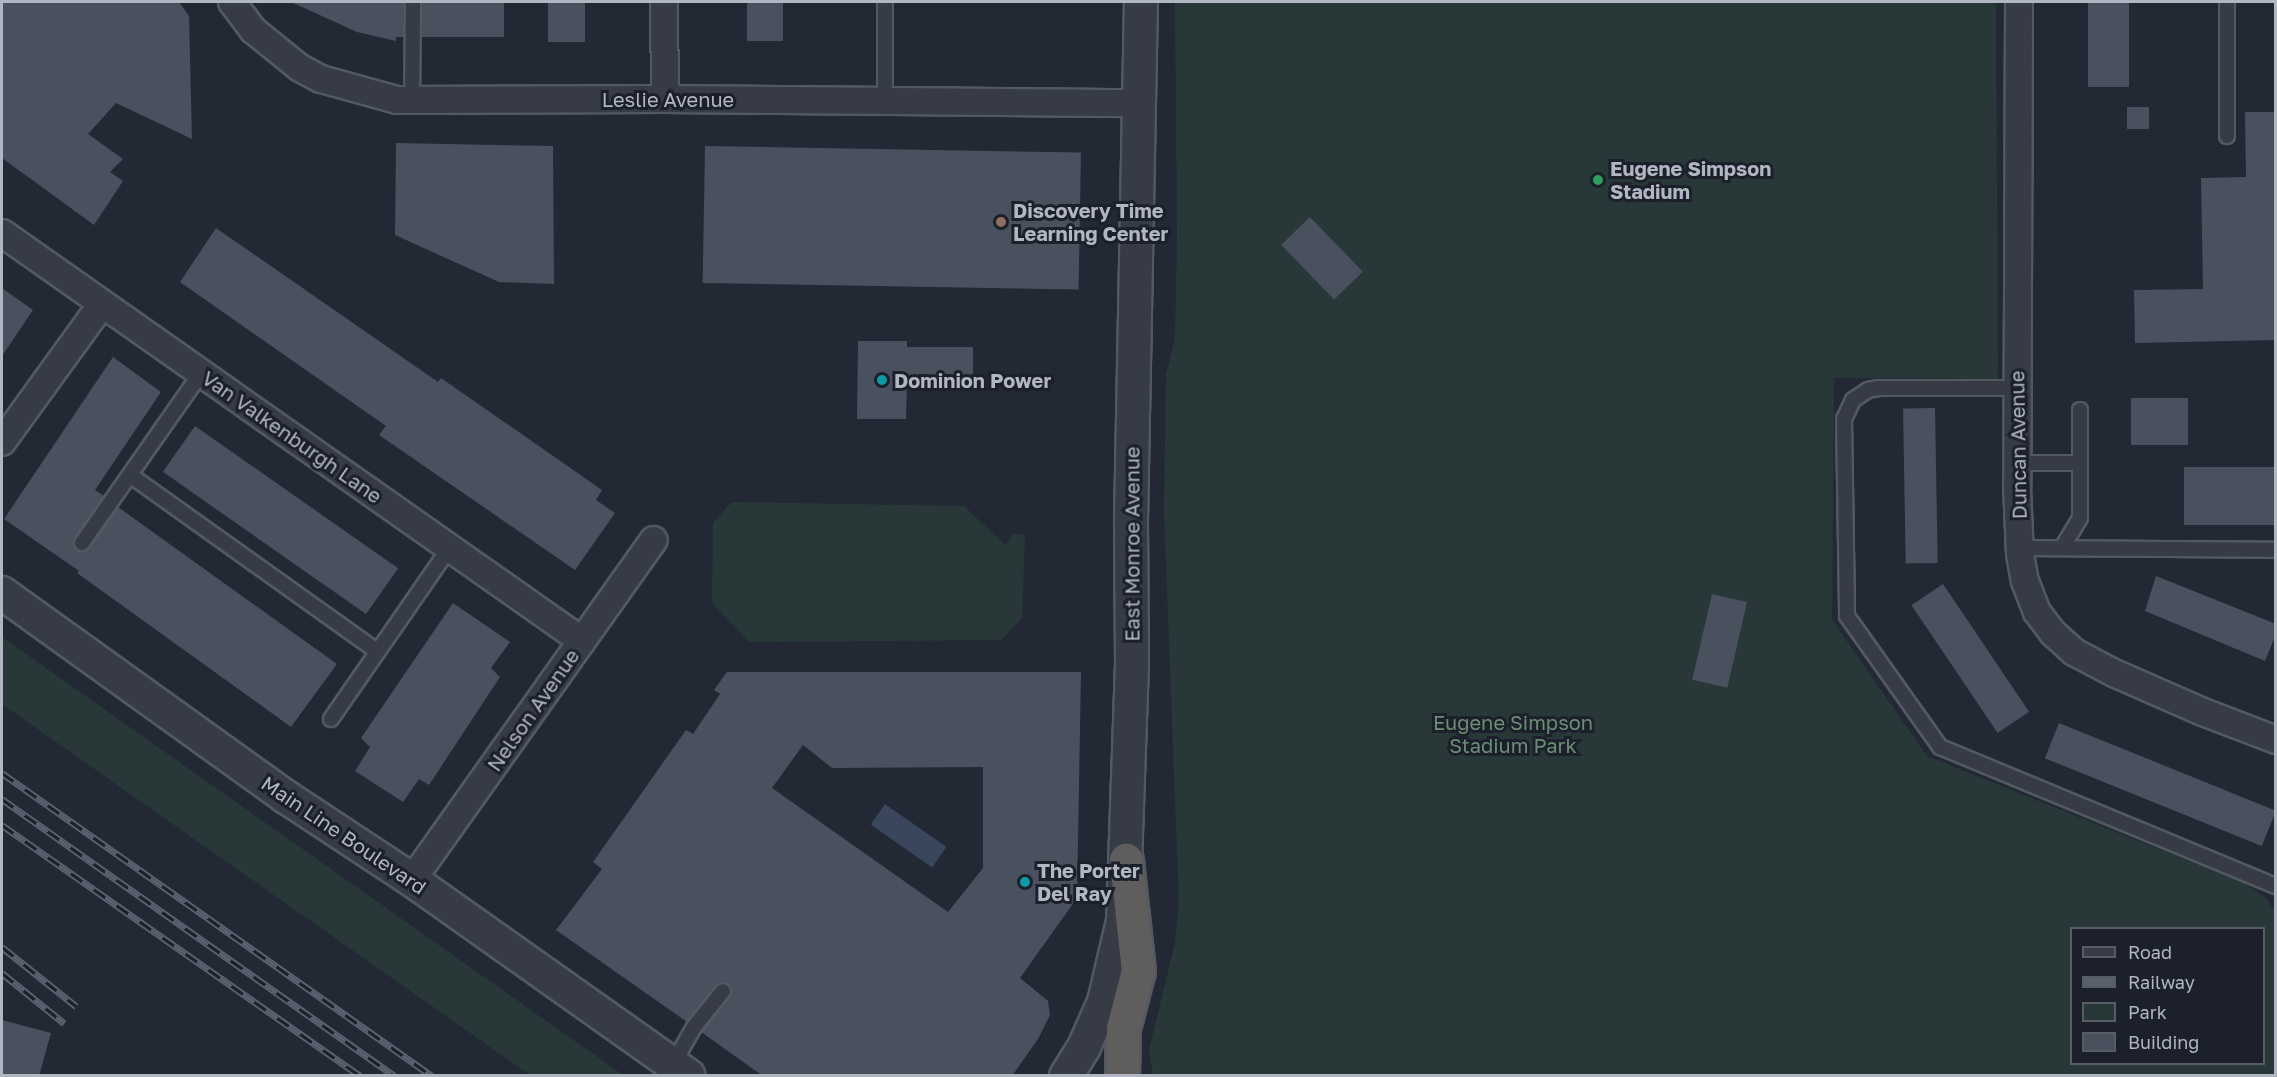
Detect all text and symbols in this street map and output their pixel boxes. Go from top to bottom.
street label: Leslie Avenue [602,87,734,111]
place label: Eugene Simpson Stadium [1610,156,1771,203]
marker: Eugene Simpson Stadium [1591,173,1605,187]
place label: Discovery Time Learning Center [1013,198,1168,245]
marker: Discovery Time Learning Center [994,215,1008,229]
street label: Van Valkenburgh Lane [198,366,386,508]
place label: Dominion Power [894,368,1051,392]
street label: Duncan Avenue [2005,371,2031,519]
marker: Dominion Power [875,373,889,387]
street label: East Monroe Avenue [1120,446,1144,642]
street label: Nelson Avenue [482,644,584,776]
park label: Eugene Simpson Stadium Park [1433,711,1593,758]
street label: Main Line Boulevard [257,771,431,899]
place label: The Porter Del Ray [1037,858,1140,905]
marker: The Porter Del Ray [1018,875,1032,889]
legend [2070,927,2265,1065]
text: Road [2128,941,2172,963]
text: Railway [2128,971,2195,993]
text: Park [2128,1001,2167,1023]
text: Building [2128,1031,2199,1053]

